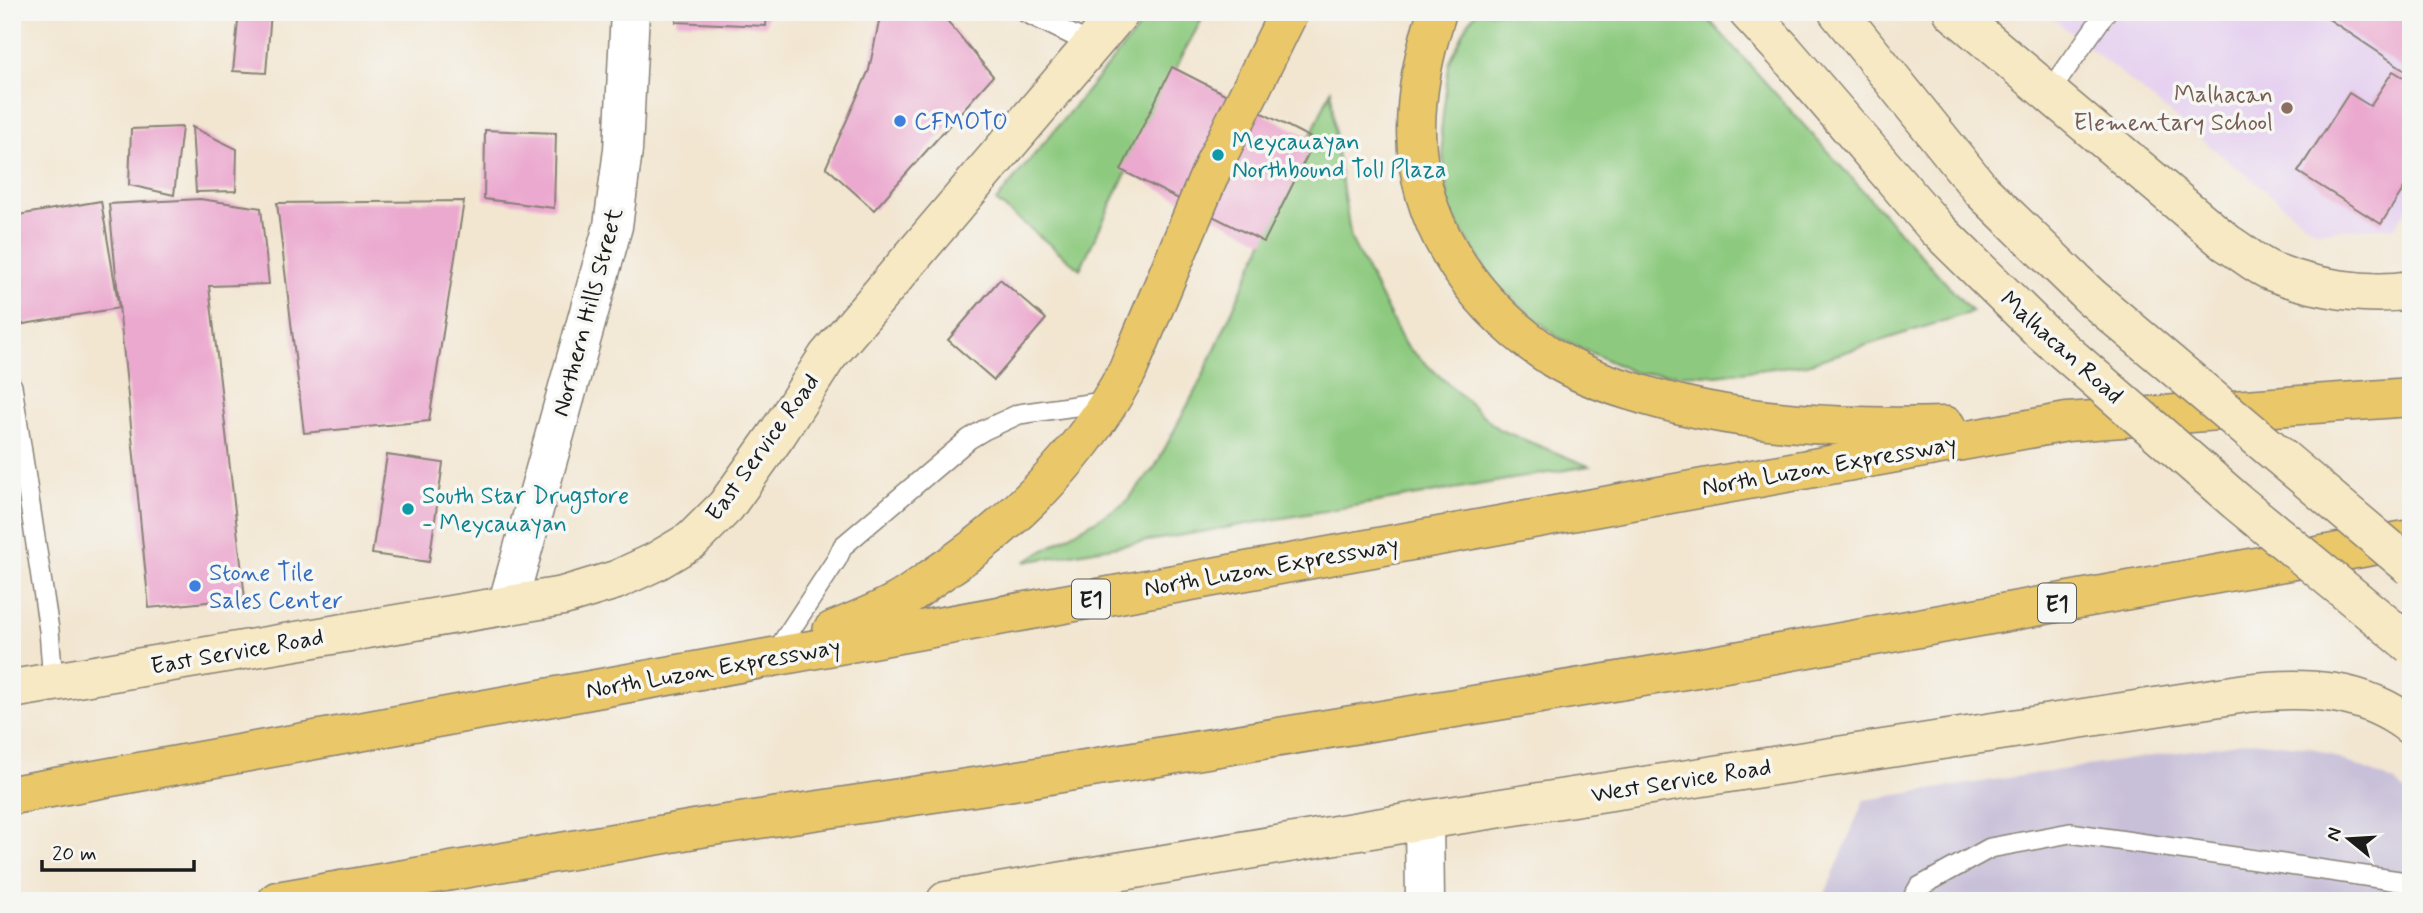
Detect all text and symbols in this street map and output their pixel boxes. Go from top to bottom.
place label: Malhacan Elementary School [2074,80,2273,139]
marker: Malhacan Elementary School [2279,100,2295,116]
place label: CFMOTO [914,107,1008,138]
marker: CFMOTO [892,113,908,129]
place label: Meycauayan Northbound Toll Plaza [1232,127,1446,186]
marker: Meycauayan Northbound Toll Plaza [1210,147,1226,163]
street label: Northern Hills Street [546,205,631,420]
street label: Malhacan Road [1993,285,2129,412]
street label: East Service Road [699,368,827,528]
street label: North Luzon Expressway [1700,429,1959,504]
place label: South Star Drugstore - Meycauayan [422,481,629,540]
marker: South Star Drugstore - Meycauayan [400,501,416,517]
street label: North Luzon Expressway [1142,530,1401,605]
place label: Stone Tile Sales Center [209,558,343,617]
marker: Stone Tile Sales Center [187,578,203,594]
road number: E1 [1072,580,1110,618]
road number: E1 [2038,583,2076,622]
street label: East Service Road [148,622,326,683]
street label: North Luzon Expressway [584,632,843,707]
street label: West Service Road [1589,752,1773,811]
north arrow [2314,804,2384,874]
text: N [2320,824,2348,844]
scale bar [42,829,194,873]
text: 20 m [52,840,97,868]

